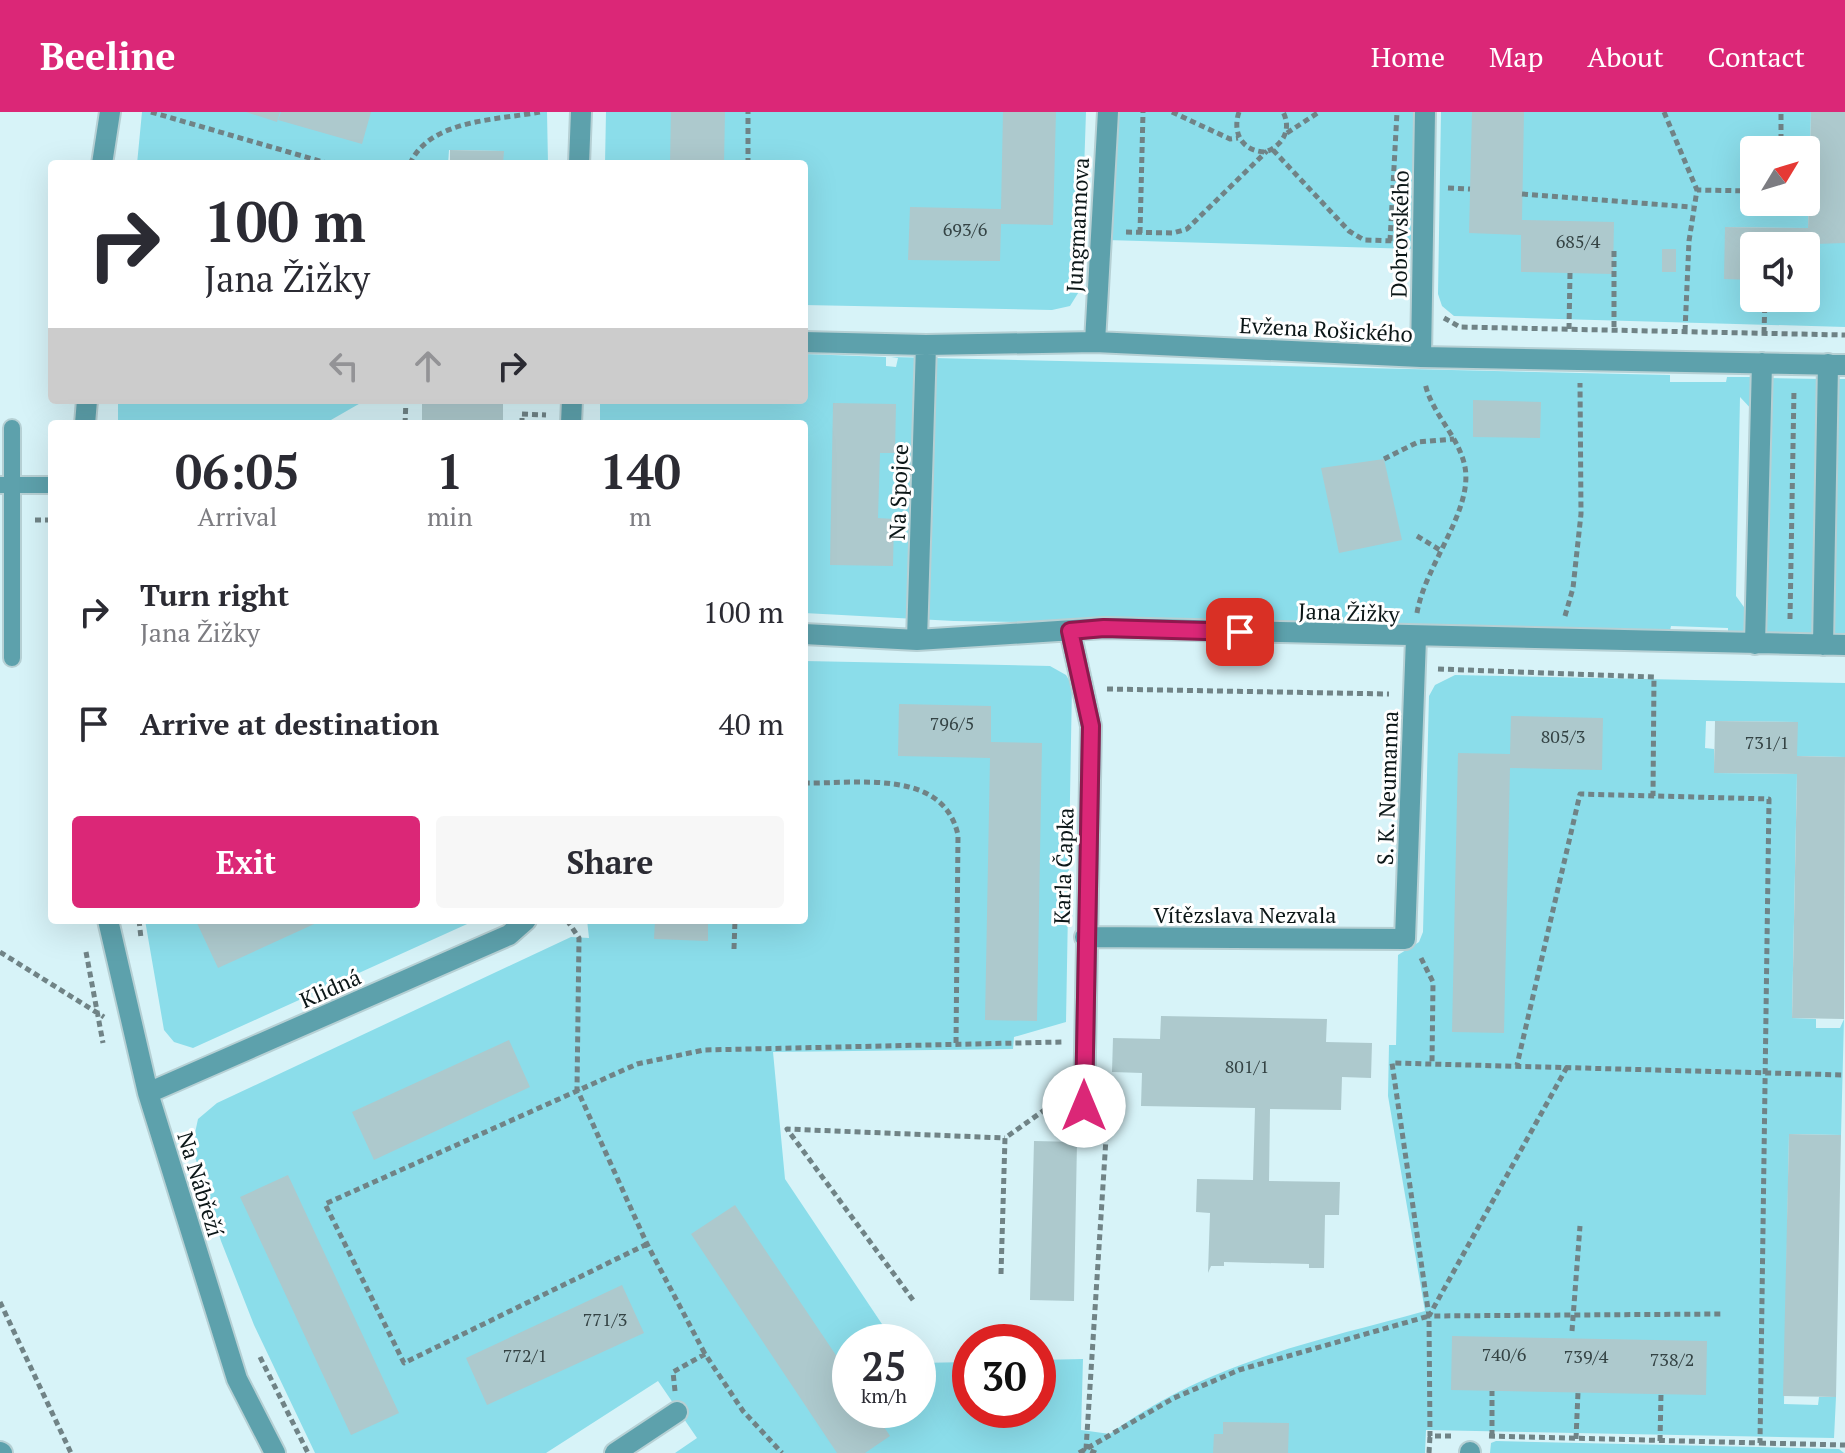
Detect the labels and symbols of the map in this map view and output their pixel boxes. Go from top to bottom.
north arrow [1740,136,1820,216]
street label: Jungmannova [1059,157,1095,293]
street label: Dobrovského [1383,170,1415,298]
house number: 693/6 [943,217,988,241]
house number: 685/4 [1556,229,1601,253]
street label: Evžena Rošického [1238,310,1414,348]
street label: Na Spojce [882,443,914,541]
street label: Jana Žižky [1298,596,1401,628]
pin [1206,598,1274,666]
street label: S. K. Neumanna [1370,710,1404,866]
house number: 796/5 [930,711,974,735]
house number: 805/3 [1541,724,1585,748]
house number: 731/1 [1745,730,1789,754]
street label: Karla Čapka [1046,807,1080,925]
street label: Vítězslava Nezvala [1154,900,1336,929]
street label: Klidná [295,962,365,1014]
house number: 801/1 [1225,1054,1269,1078]
position arrow [1042,1064,1126,1148]
street label: Na Nábřeží [171,1128,231,1240]
house number: 771/3 [583,1307,627,1331]
speed limit sign: 30 [952,1324,1056,1428]
house number: 740/6 [1482,1342,1527,1366]
house number: 772/1 [503,1343,547,1367]
house number: 739/4 [1564,1344,1609,1368]
house number: 738/2 [1650,1347,1694,1371]

